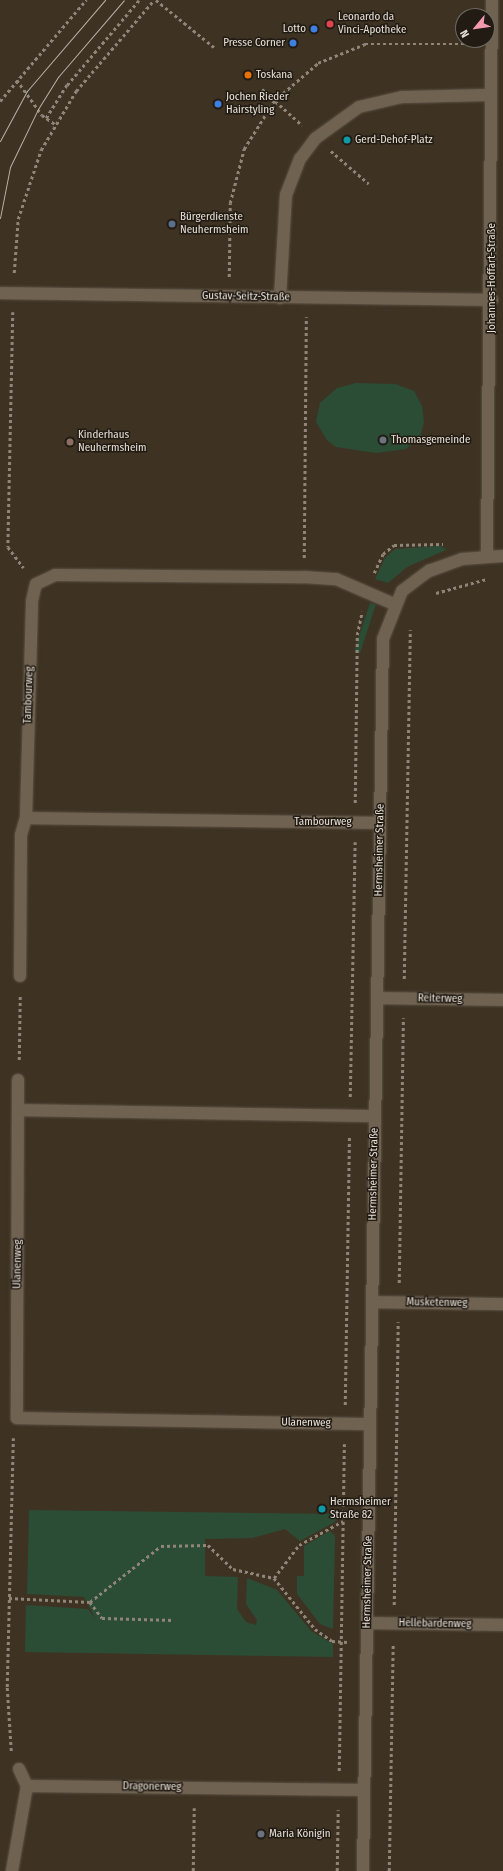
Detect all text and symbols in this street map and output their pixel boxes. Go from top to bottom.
north arrow [455,8,495,48]
place label: Leonardo da Vinci-Apotheke [338,11,406,37]
marker: Leonardo da Vinci-Apotheke [325,19,335,29]
place label: Lotto [283,22,306,36]
marker: Lotto [309,24,319,34]
text: N [458,28,472,40]
place label: Presse Corner [223,36,285,50]
marker: Presse Corner [288,38,298,48]
place label: Toskana [256,68,293,82]
marker: Toskana [243,70,253,80]
place label: Jochen Rieder Hairstyling [226,91,288,117]
marker: Jochen Rieder Hairstyling [213,99,223,109]
place label: Gerd-Dehof-Platz [355,133,433,147]
marker: Gerd-Dehof-Platz [342,135,352,145]
place label: Bürgerdienste Neuhermsheim [180,211,249,237]
marker: Bürgerdienste Neuhermsheim [167,219,177,229]
street label: Johannes-Hoffart-Straße [485,223,499,333]
street label: Gustav-Seitz-Straße [202,290,290,304]
place label: Kinderhaus Neuhermsheim [78,429,147,455]
place label: Thomasgemeinde [391,433,470,447]
marker: Thomasgemeinde [378,435,388,445]
marker: Kinderhaus Neuhermsheim [65,437,75,447]
street label: Tambourweg [21,666,37,724]
street label: Hermsheimer Straße [373,804,387,896]
street label: Tambourweg [294,815,352,829]
street label: Reiterweg [418,992,462,1006]
street label: Hermsheimer Straße [367,1128,381,1220]
street label: Ulanenweg [11,1239,25,1289]
street label: Musketenweg [406,1296,468,1310]
street label: Ulanenweg [281,1416,331,1430]
place label: Hermsheimer Straße 82 [330,1496,391,1522]
marker: Hermsheimer Straße 82 [317,1504,327,1514]
street label: Hermsheimer Straße [361,1536,375,1628]
street label: Hellebardenweg [398,1617,472,1631]
street label: Dragonerweg [122,1780,182,1794]
place label: Maria Königin [269,1827,331,1841]
marker: Maria Königin [256,1829,266,1839]

